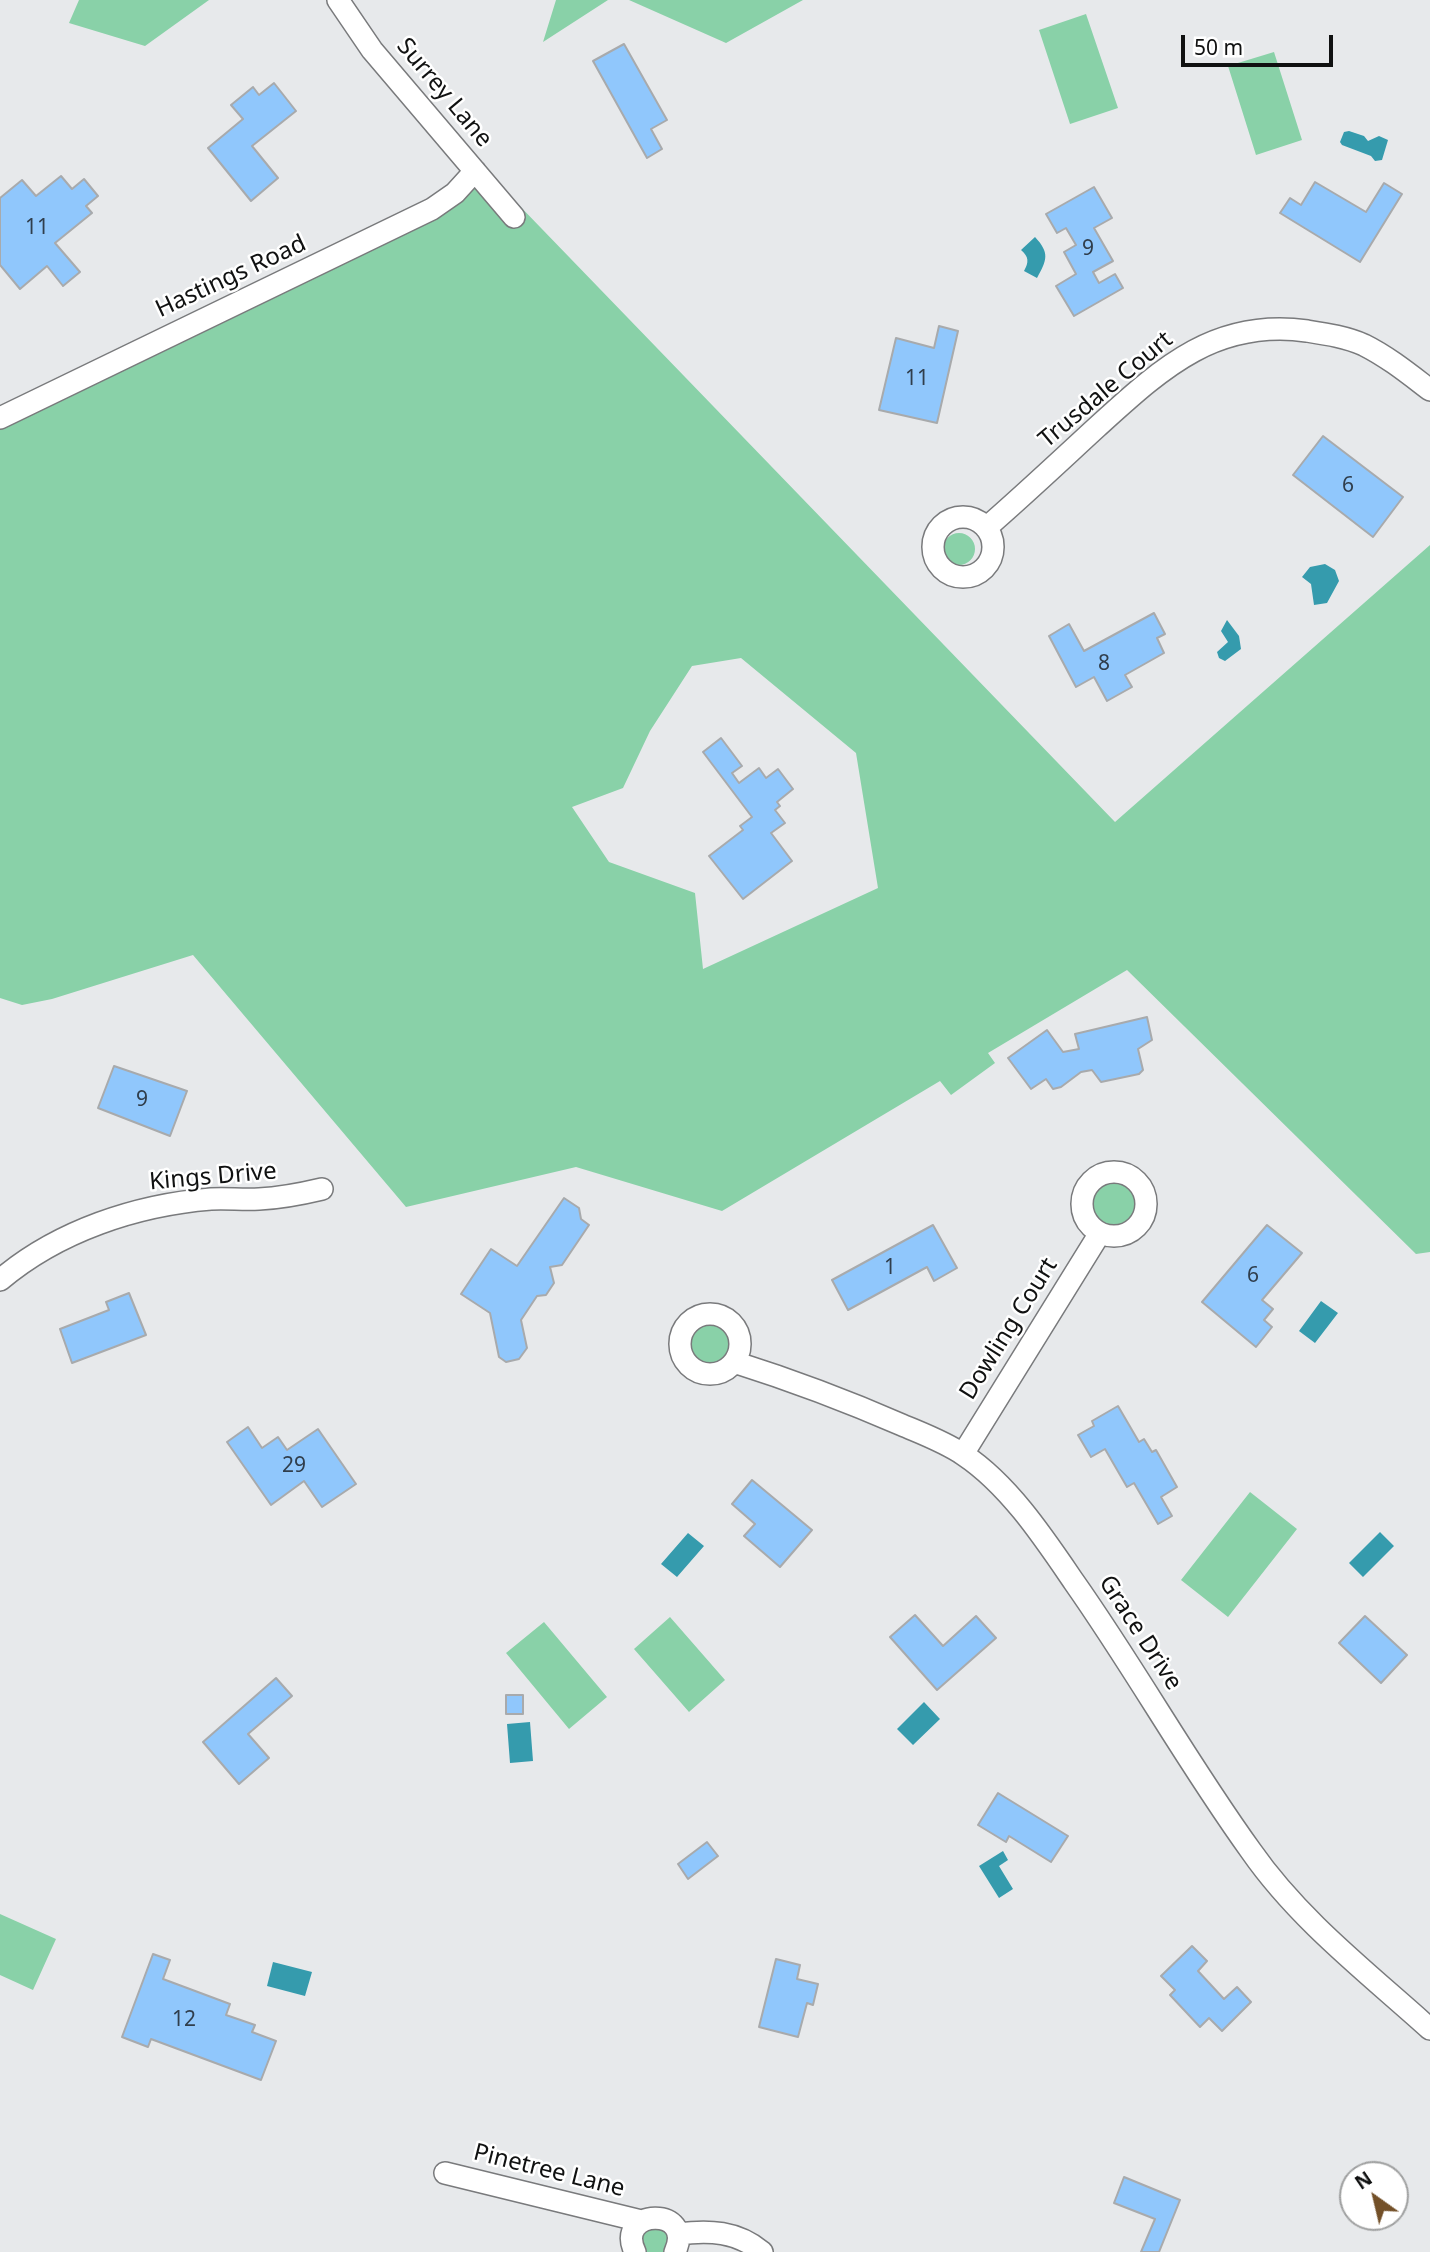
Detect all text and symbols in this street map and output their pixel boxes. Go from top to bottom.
scale bar [1185,21,1337,65]
street label: Surrey Lane [390,33,498,153]
text: 50 m [1194,33,1243,61]
house number: 11 [25,215,49,241]
street label: Hastings Road [151,230,311,324]
house number: 9 [1082,236,1094,262]
street label: Trusdale Court [1033,326,1179,454]
house number: 11 [905,366,929,392]
house number: 6 [1342,473,1354,499]
house number: 8 [1098,651,1110,677]
house number: 9 [136,1087,148,1113]
street label: Kings Drive [148,1157,278,1197]
street label: Dowling Court [954,1253,1064,1405]
house number: 1 [884,1255,896,1281]
house number: 6 [1247,1263,1259,1289]
house number: 29 [282,1453,306,1479]
street label: Grace Drive [1092,1570,1188,1696]
house number: 12 [172,2007,196,2033]
street label: Pinetree Lane [470,2138,628,2204]
north arrow [1339,2161,1409,2231]
text: N [1350,2165,1377,2195]

